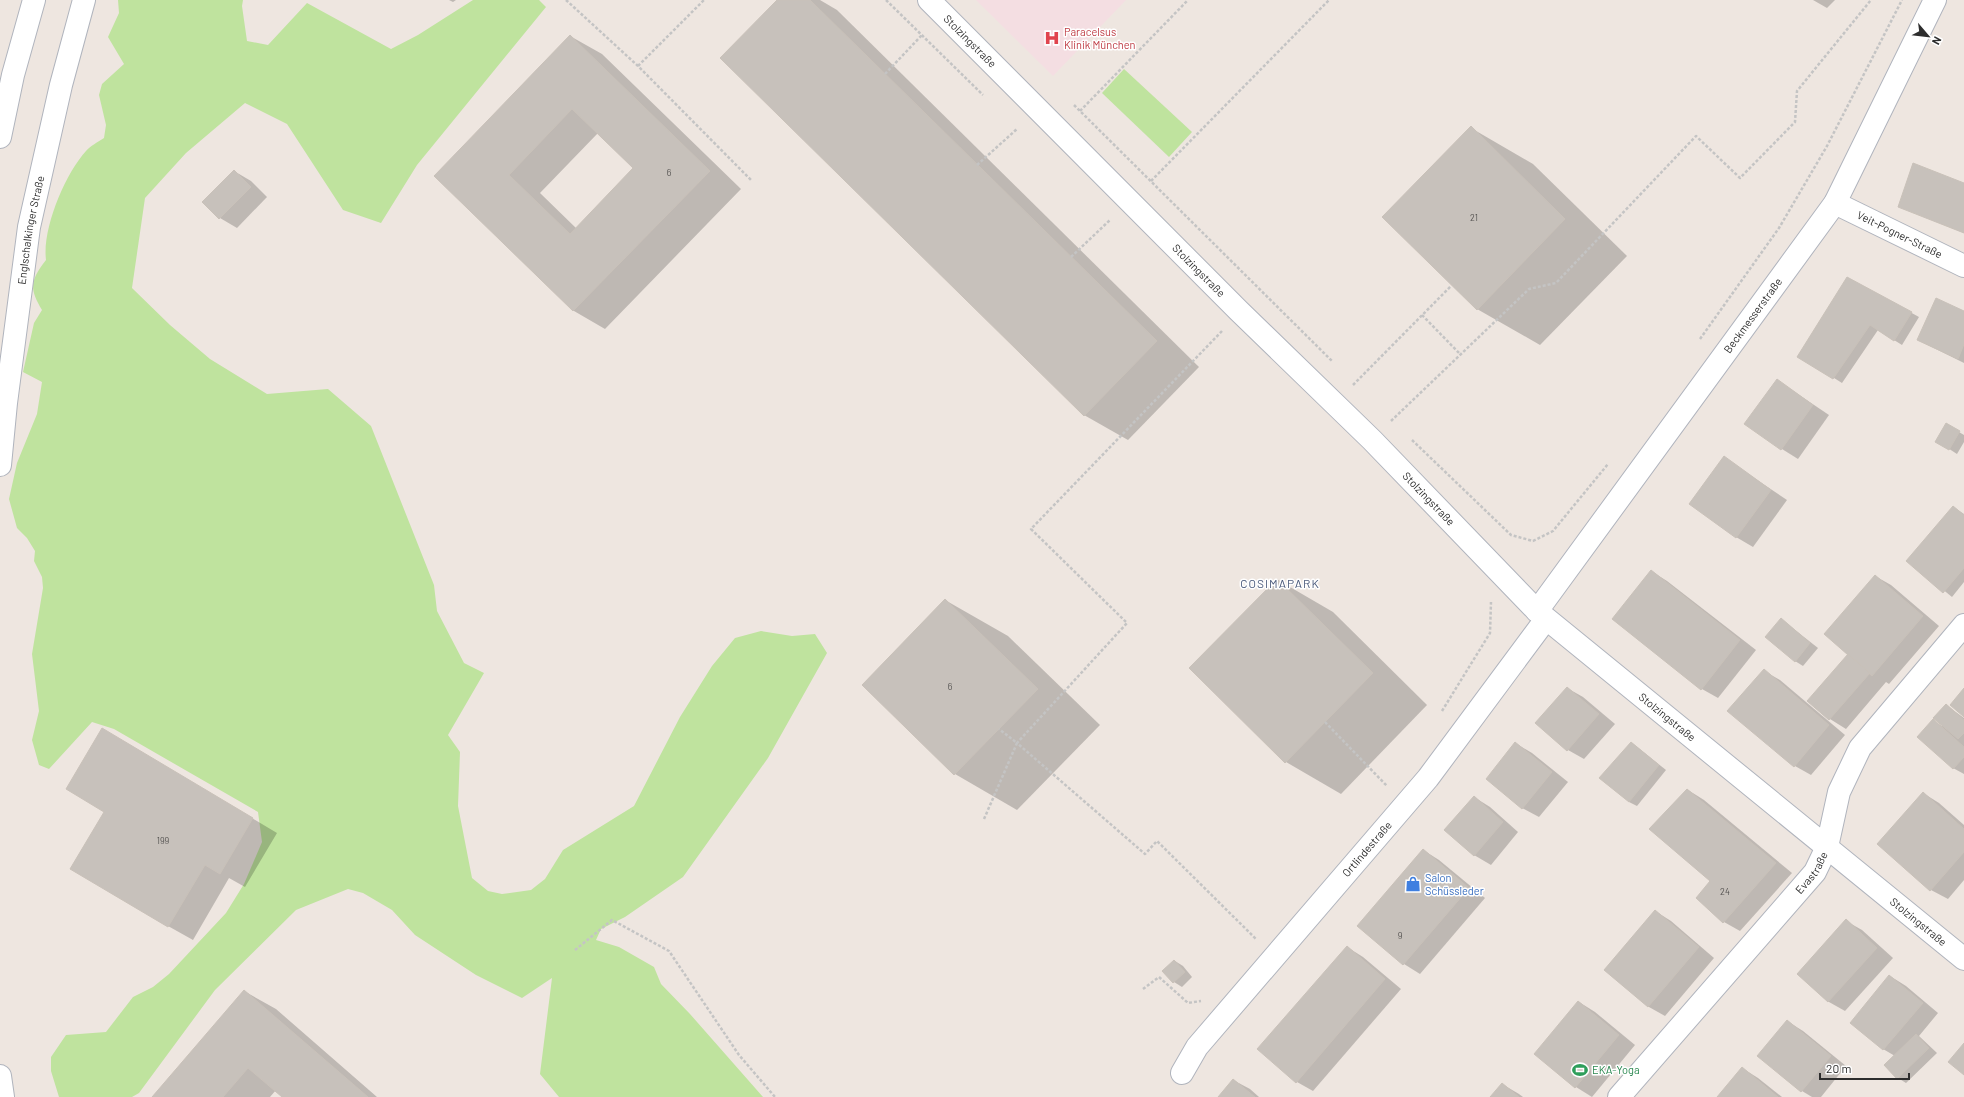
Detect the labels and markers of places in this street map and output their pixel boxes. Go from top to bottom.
place label: Paracelsus Klinik München [1064,25,1136,51]
hospital icon: Paracelsus Klinik München [1043,29,1061,47]
place label: Salon Schüssleder [1425,871,1484,897]
shop icon: Salon Schüssleder [1404,875,1422,893]
sports icon: EKA-Yoga [1571,1061,1589,1079]
place label: EKA-Yoga [1592,1063,1640,1076]

